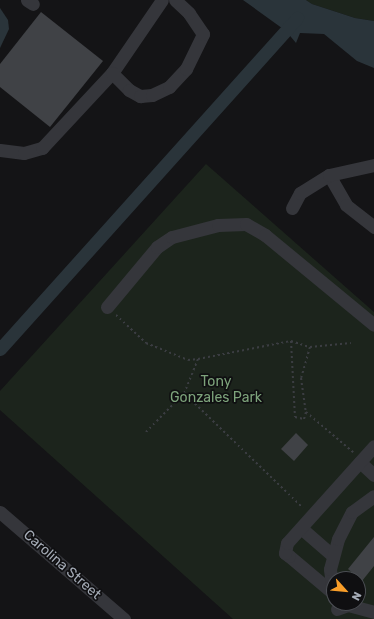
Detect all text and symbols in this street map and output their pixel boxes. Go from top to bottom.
park label: Tony Gonzales Park [170,374,262,406]
street label: Carolina Street [20,527,104,603]
north arrow [326,571,366,611]
text: N [349,590,364,603]

